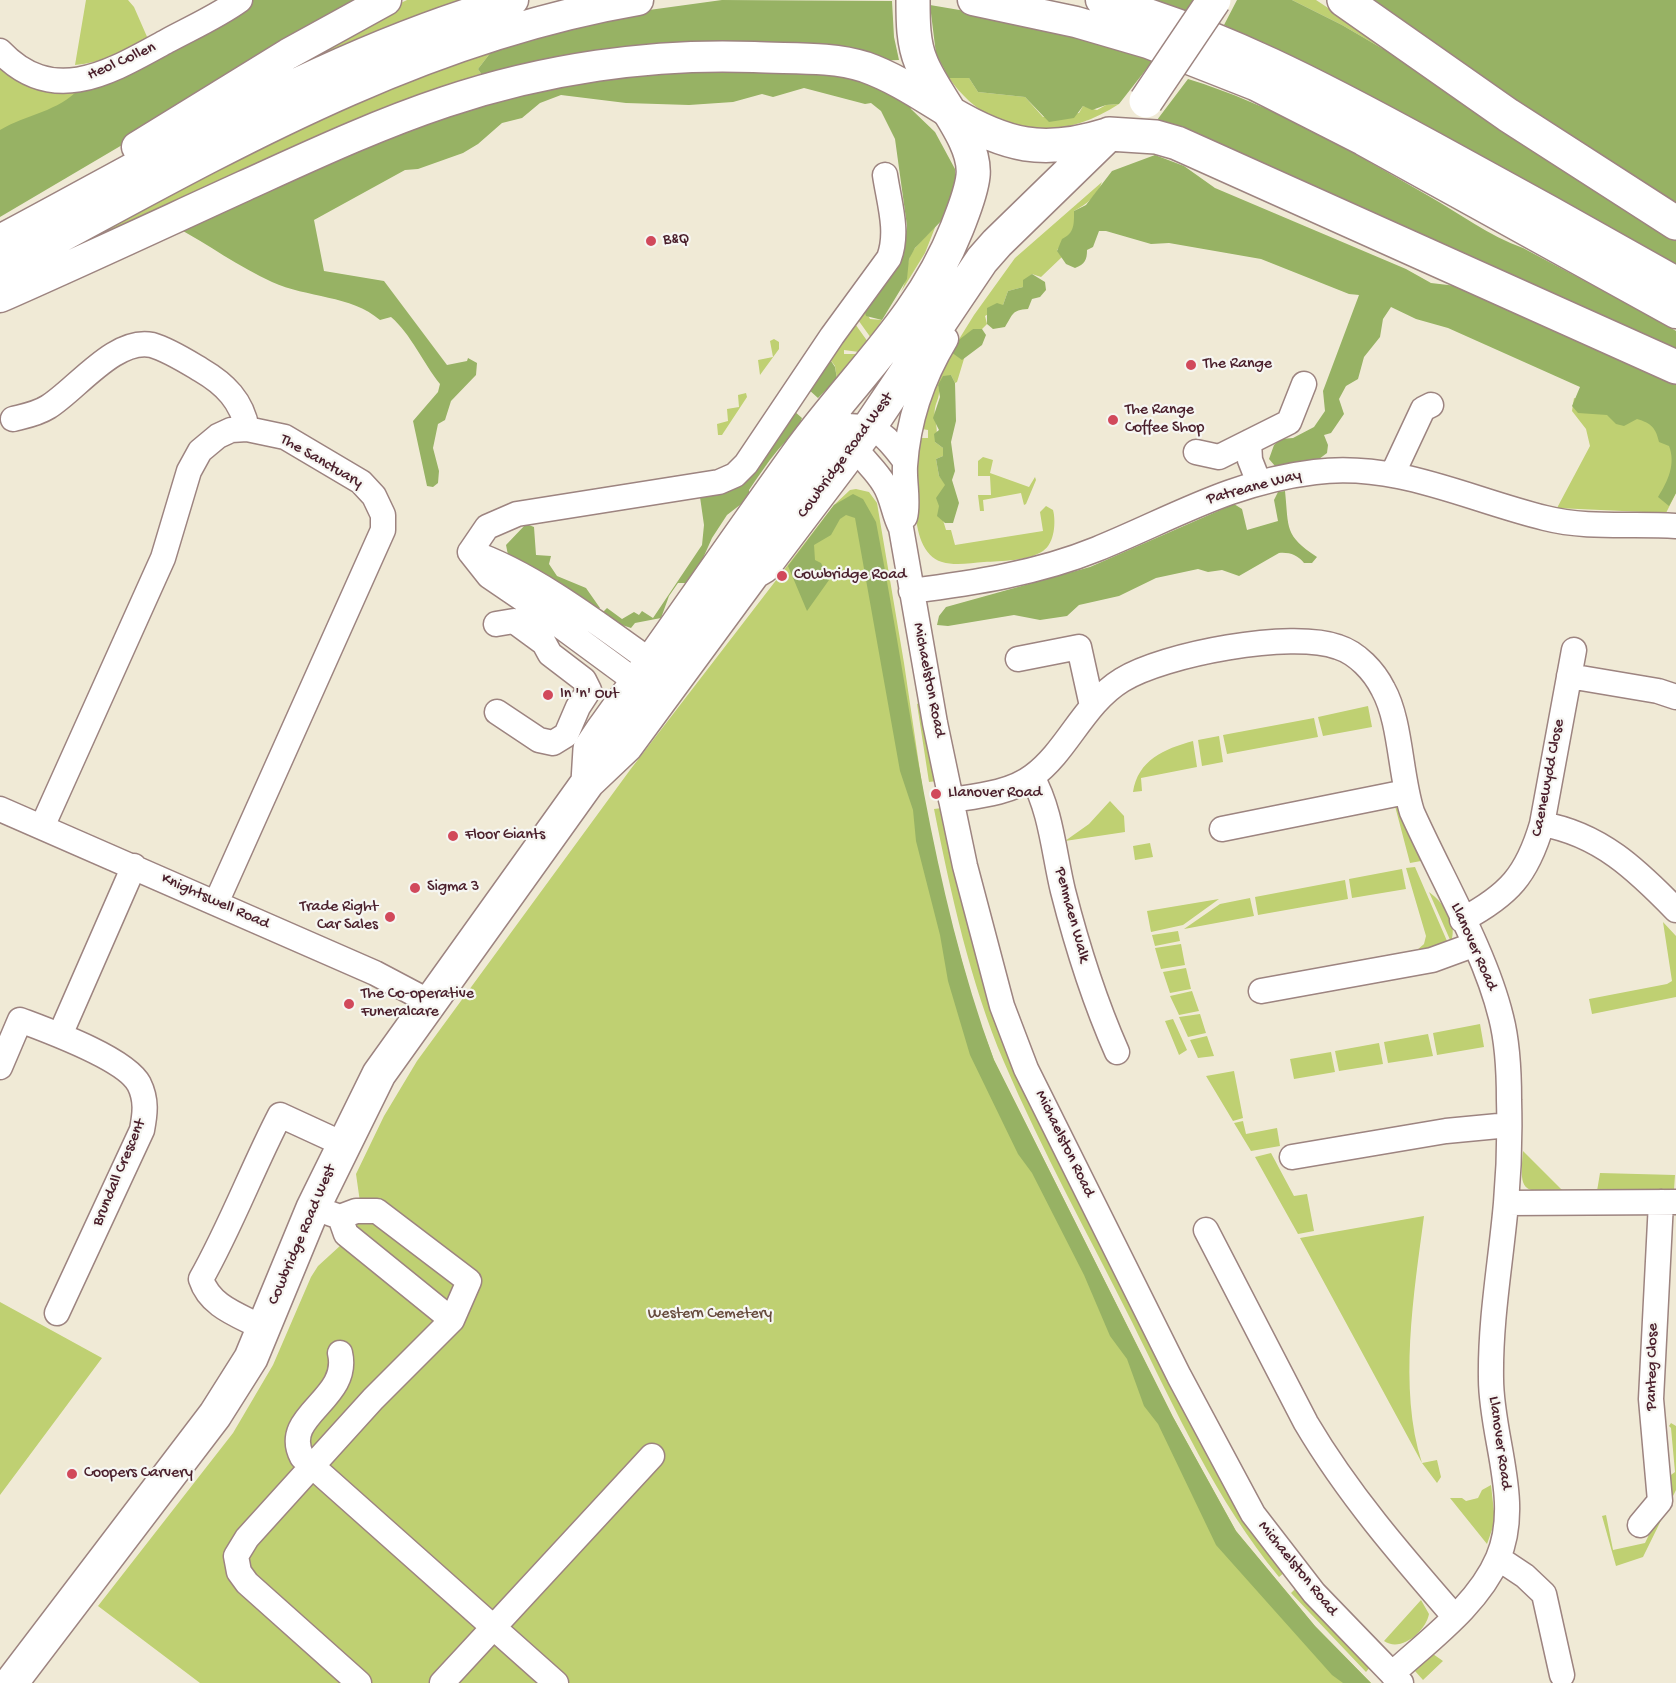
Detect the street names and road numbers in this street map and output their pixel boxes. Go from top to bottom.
street label: Heol Collen [85,38,159,86]
street label: Cowbridge Road West [794,389,898,523]
street label: The Sanctuary [276,431,366,493]
street label: Patreane Way [1205,466,1303,510]
street label: Michaelston Road [907,621,949,739]
street label: Caenewydd Close [1528,718,1570,838]
street label: Penmaen Walk [1049,865,1093,965]
street label: Knightswell Road [158,870,272,934]
street label: Llanover Road [1445,900,1501,994]
street label: Michaelston Road [1030,1088,1098,1200]
street label: Brundall Crescent [89,1117,151,1229]
street label: Cowbridge Road West [265,1162,341,1308]
street label: Panteg Close [1643,1323,1663,1411]
street label: Llanover Road [1483,1395,1515,1491]
street label: Michaelston Road [1253,1518,1341,1620]

